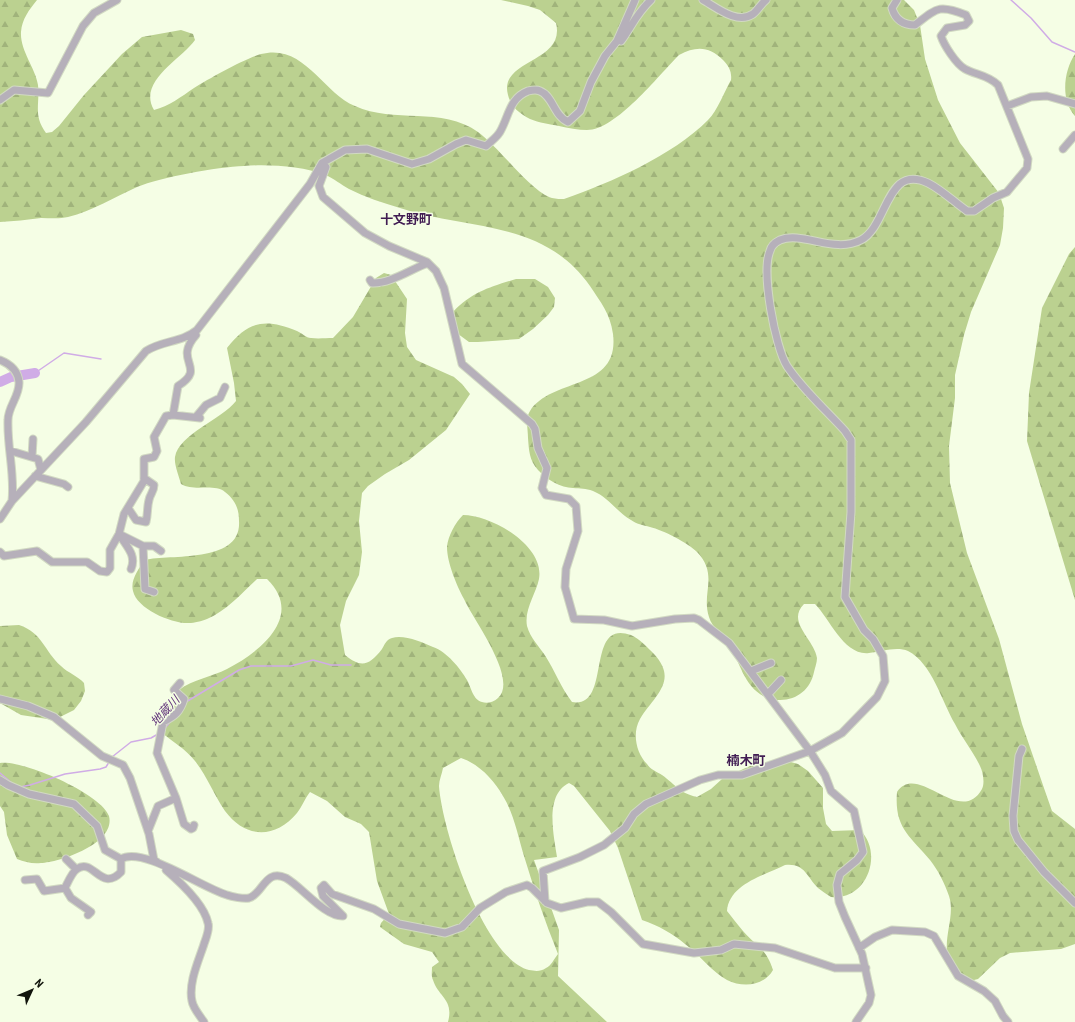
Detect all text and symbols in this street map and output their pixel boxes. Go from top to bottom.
district label: 十文野町 [380,212,432,227]
water label: 地蔵川 [148,692,184,729]
district label: 楠木町 [726,753,766,768]
north arrow [12,970,52,1010]
text: N [32,976,46,991]

